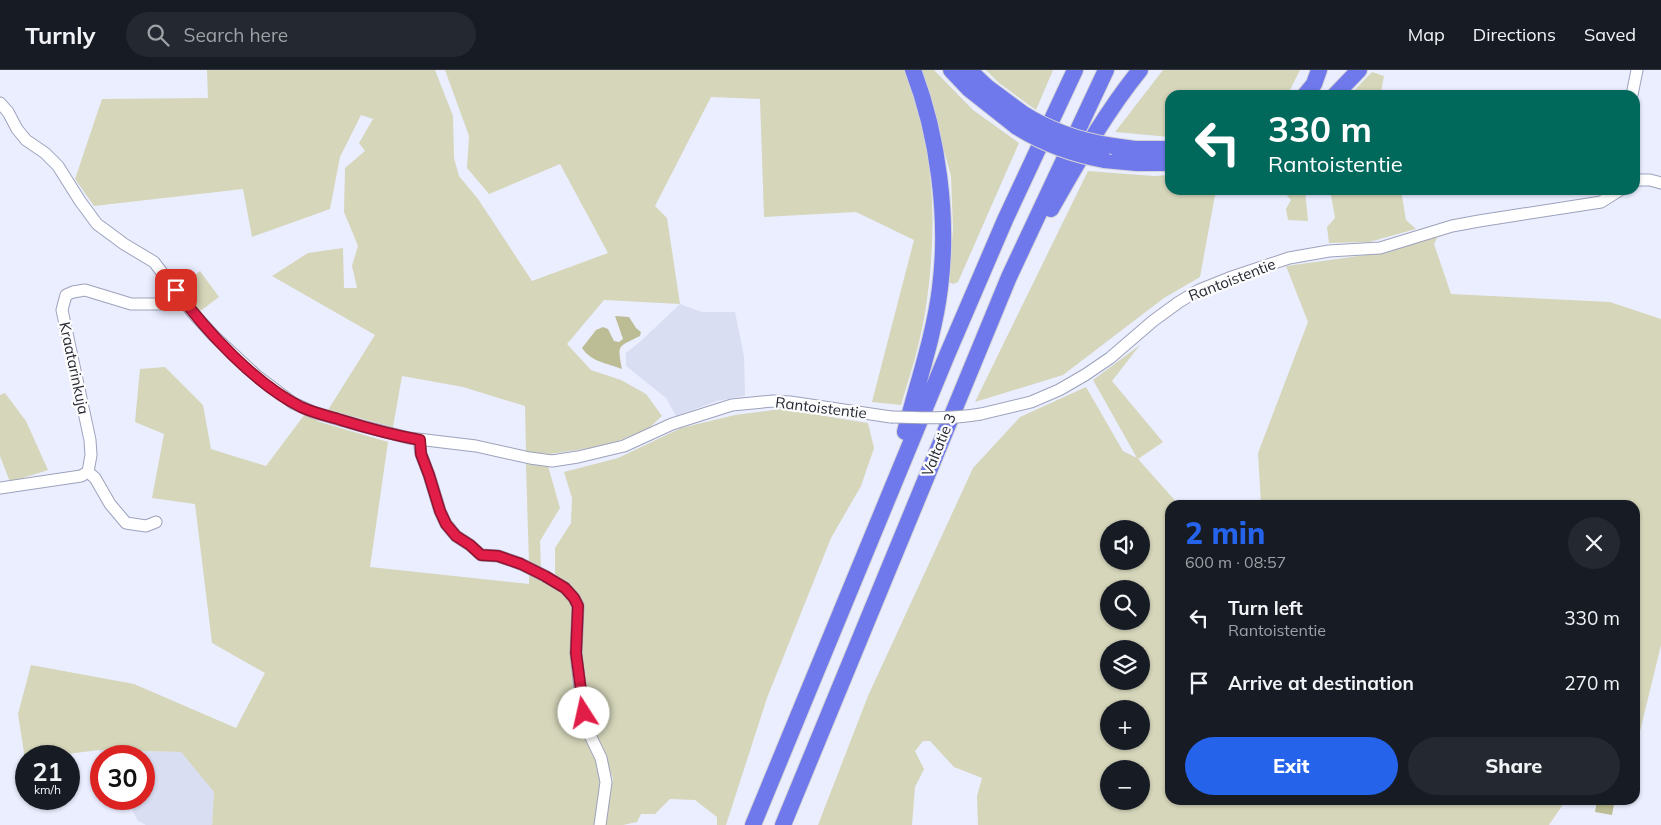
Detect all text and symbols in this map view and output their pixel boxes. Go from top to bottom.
search box [126,12,476,57]
text: Turnly [25,20,96,50]
icon: search [144,21,172,49]
text: Search here [184,23,288,47]
text: Map [1408,23,1445,46]
text: Directions [1473,23,1556,46]
text: Saved [1584,23,1636,46]
text: 330 m [1268,107,1372,151]
icon: left [1185,110,1250,175]
text: Rantoistentie [1268,150,1403,178]
street label: Rantoistentie [1186,254,1278,305]
pin [155,269,197,311]
icon: arrive [162,276,190,304]
street label: Kraatarinkuja [55,320,94,416]
street label: Rantoistentie [774,392,868,423]
street label: Valtatie 3 [917,411,960,479]
text: 2 min [1185,514,1265,552]
button: close [1568,517,1620,569]
map controls [1100,520,1150,810]
button: sound [1100,520,1150,570]
text: 600 m · 08:57 [1185,552,1286,572]
button: search [1100,580,1150,630]
text: Turn left [1228,596,1303,620]
icon: left [1185,604,1213,632]
text: 330 m [1564,606,1620,630]
text: Rantoistentie [1228,620,1326,640]
button: layers [1100,640,1150,690]
icon: arrive [1185,669,1213,697]
text: Arrive at destination [1228,671,1414,695]
text: 270 m [1564,671,1620,695]
position arrow [557,686,609,738]
button: + [1100,700,1150,750]
button: Exit [1185,737,1398,795]
button: Share [1408,737,1620,795]
speed limit sign: 30 [90,745,155,810]
text: 21 [32,756,63,787]
button: − [1100,760,1150,810]
text: km/h [34,782,61,797]

